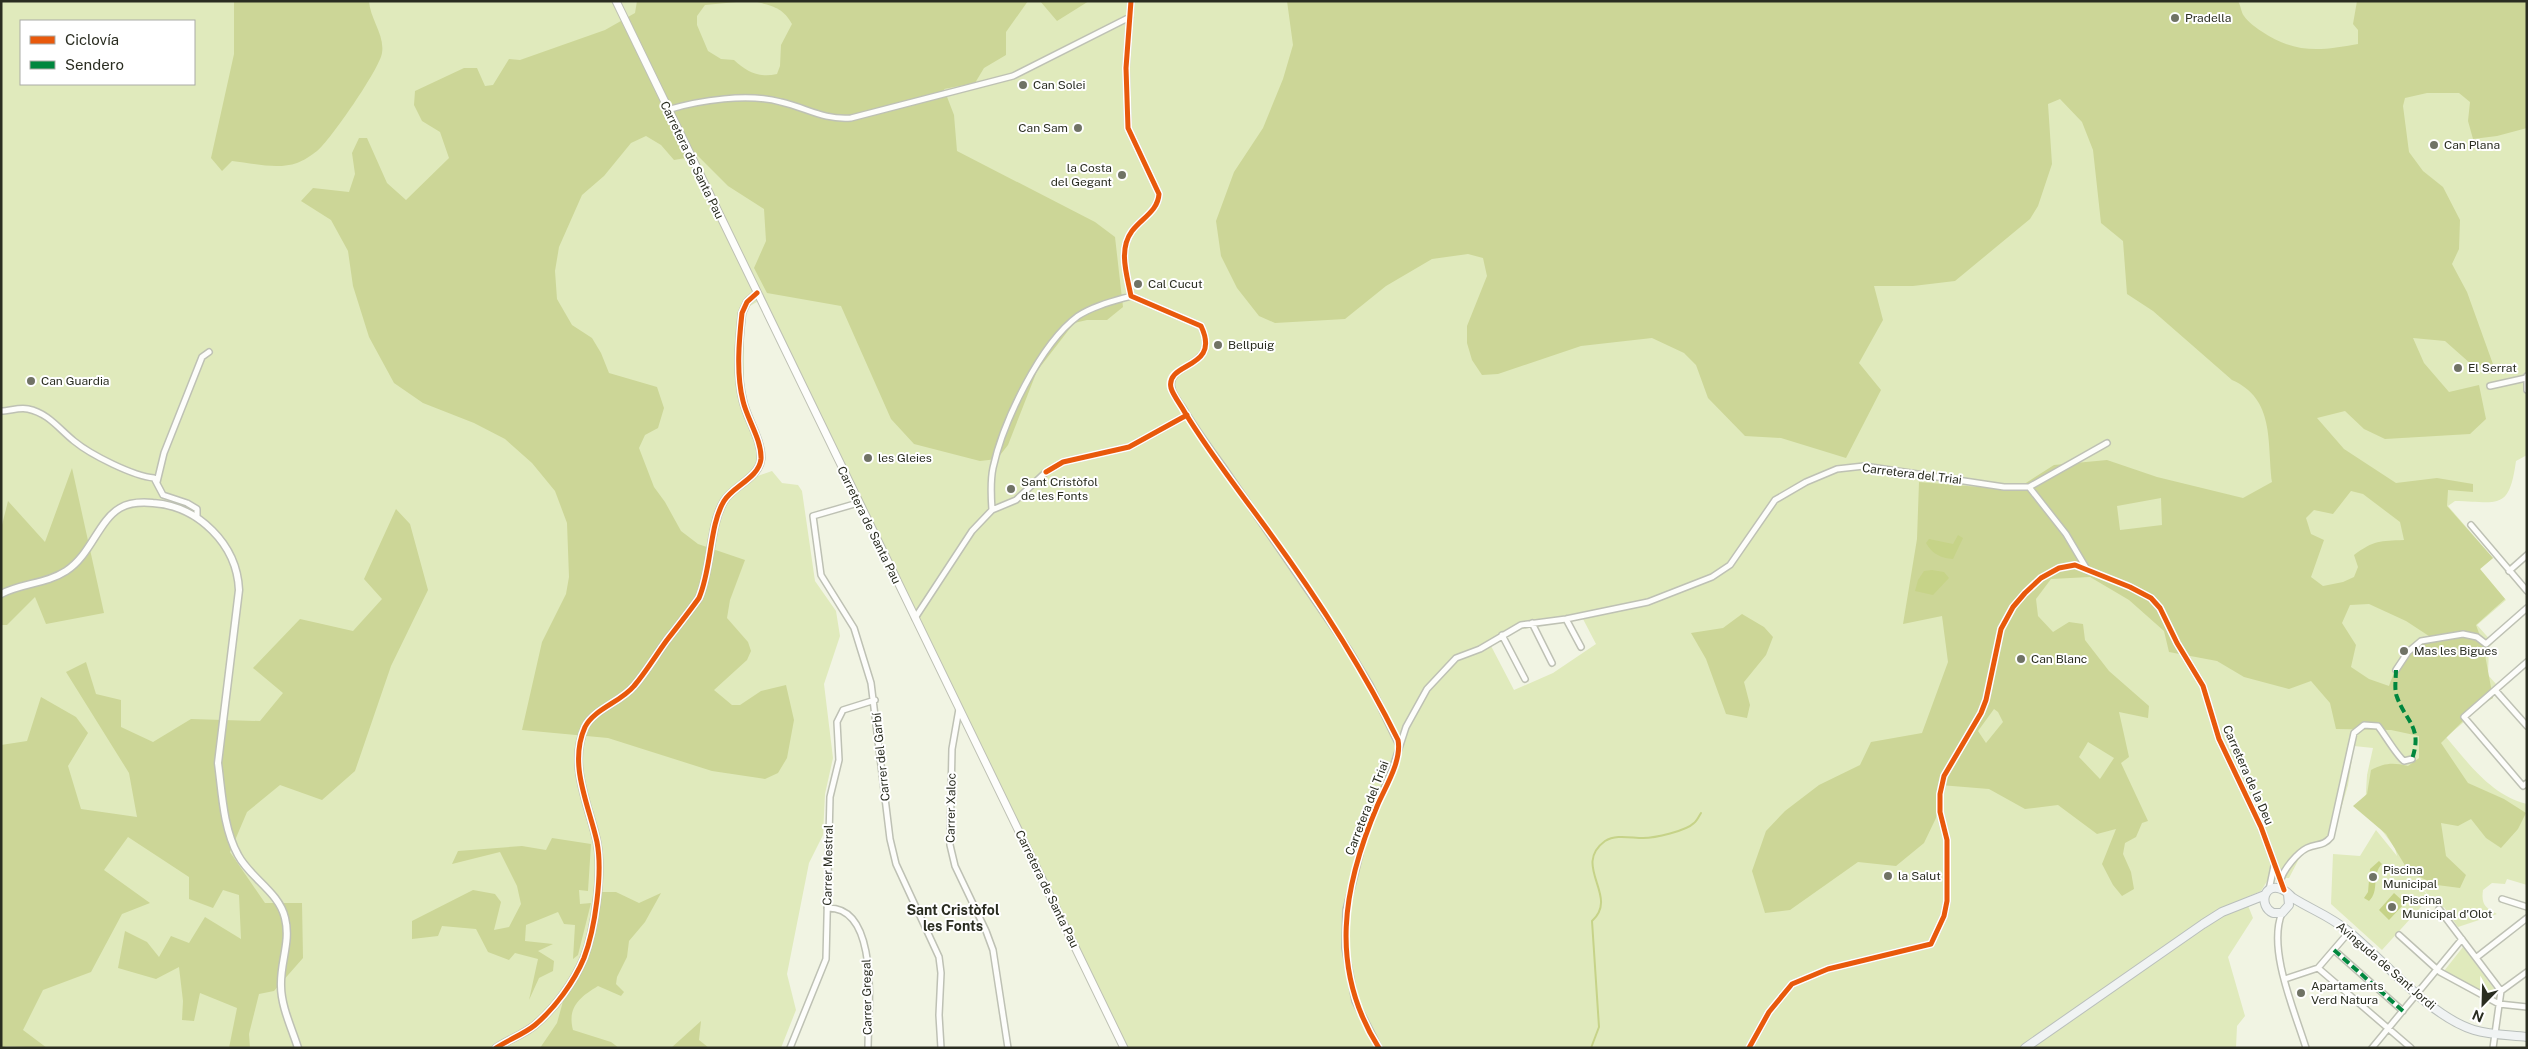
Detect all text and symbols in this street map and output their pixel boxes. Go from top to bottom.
place label: Pradella [2185,11,2231,25]
marker: Pradella [2169,12,2181,24]
legend [20,20,195,85]
text: Ciclovía [65,31,119,48]
text: Sendero [65,56,124,73]
place label: Can Solei [1033,78,1086,92]
marker: Can Solei [1017,79,1029,91]
street label: Carretera de Santa Pau [657,99,727,221]
place label: Can Sam [1018,121,1068,135]
marker: Can Sam [1072,122,1084,134]
place label: Can Plana [2444,138,2500,152]
marker: Can Plana [2428,139,2440,151]
place label: la Costa del Gegant [1051,161,1112,189]
marker: la Costa del Gegant [1116,169,1128,181]
place label: Cal Cucut [1148,277,1203,291]
marker: Cal Cucut [1132,278,1144,290]
place label: Bellpuig [1228,338,1275,352]
marker: Bellpuig [1212,339,1224,351]
place label: El Serrat [2468,361,2517,375]
marker: El Serrat [2452,362,2464,374]
place label: Can Guardia [41,374,110,388]
marker: Can Guardia [25,375,37,387]
place label: les Gleies [878,451,932,465]
marker: les Gleies [862,452,874,464]
street label: Carretera del Triai [1861,461,1963,487]
street label: Carretera de Santa Pau [834,464,904,586]
place label: Sant Cristòfol de les Fonts [1021,475,1098,503]
marker: Sant Cristòfol de les Fonts [1005,483,1017,495]
place label: Mas les Bigues [2414,644,2497,658]
marker: Mas les Bigues [2398,645,2410,657]
place label: Can Blanc [2031,652,2087,666]
marker: Can Blanc [2015,653,2027,665]
street label: Carrer del Garbí [869,711,893,802]
street label: Carretera de la Deu [2220,723,2276,827]
street label: Carretera del Triai [1342,759,1392,857]
street label: Carrer Xaloc [943,773,959,843]
street label: Carrer Mestral [820,824,836,906]
street label: Carretera de Santa Pau [1012,828,1082,950]
place label: Piscina Municipal [2383,863,2438,891]
place label: la Salut [1898,869,1941,883]
marker: la Salut [1882,870,1894,882]
marker: Piscina Municipal [2367,871,2379,883]
place label: Piscina Municipal d'Olot [2402,893,2493,921]
marker: Piscina Municipal d'Olot [2386,901,2398,913]
district label: Sant Cristòfol les Fonts [906,902,1000,934]
street label: Avinguda de Sant Jordi [2334,919,2438,1013]
street label: Carrer Gregal [859,958,875,1035]
place label: Apartaments Verd Natura [2311,979,2384,1007]
north arrow [2458,979,2508,1029]
marker: Apartaments Verd Natura [2295,987,2307,999]
text: N [2470,1006,2486,1025]

